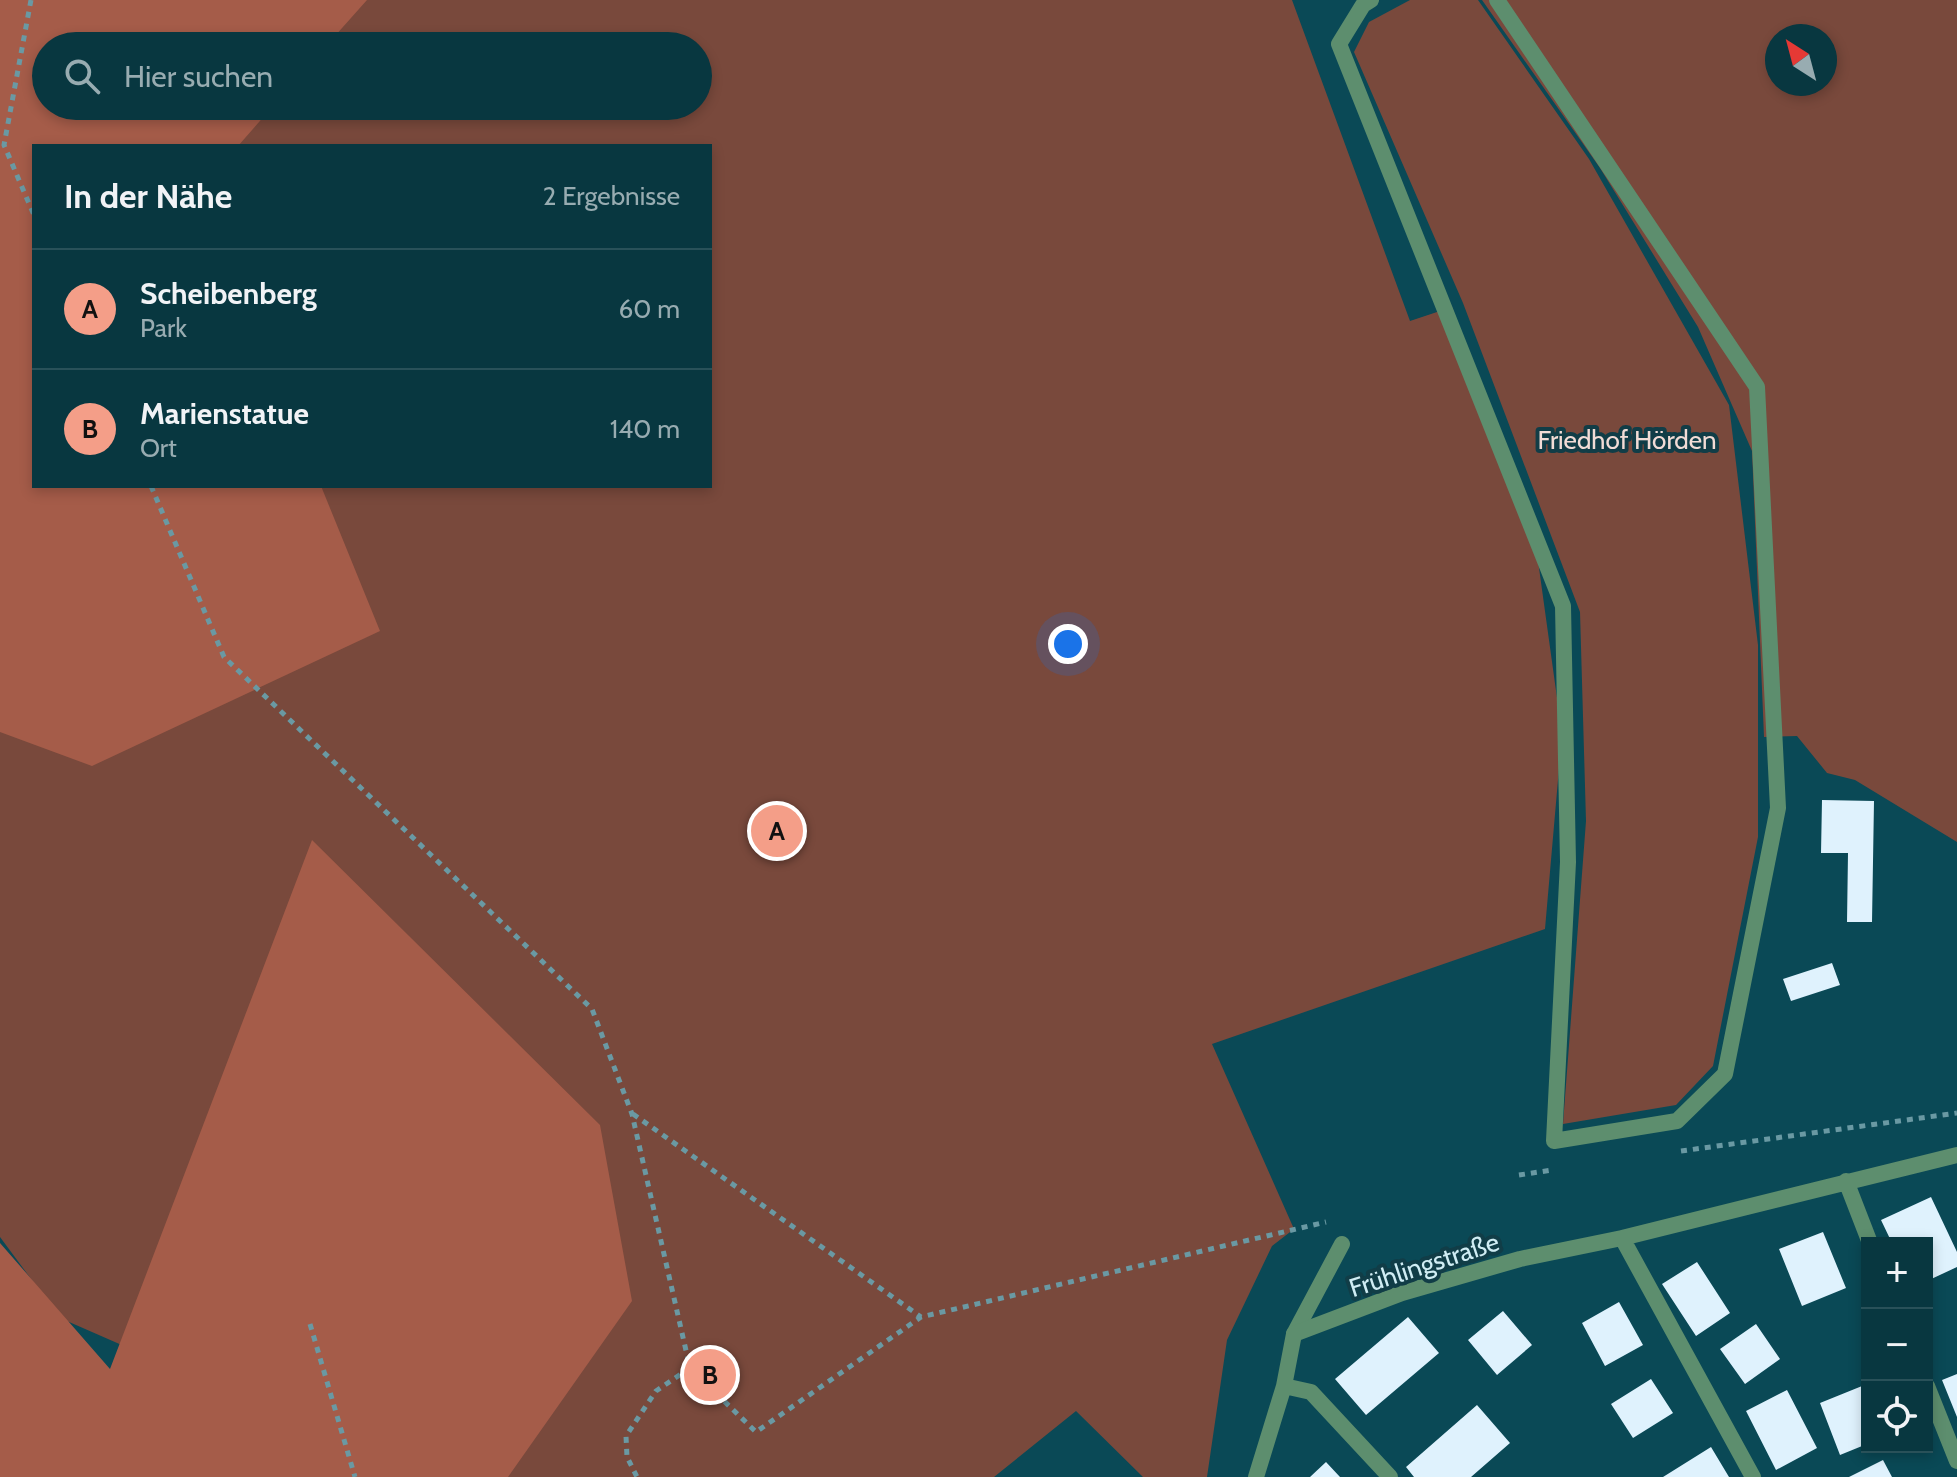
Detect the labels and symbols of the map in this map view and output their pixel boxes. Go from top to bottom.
north arrow [1765,24,1837,96]
park label: Friedhof Hörden [1537,424,1717,456]
your location [1048,624,1088,664]
pin: A [751,801,803,861]
street label: Frühlingstraße [1345,1226,1503,1304]
pin: B [684,1345,736,1405]

